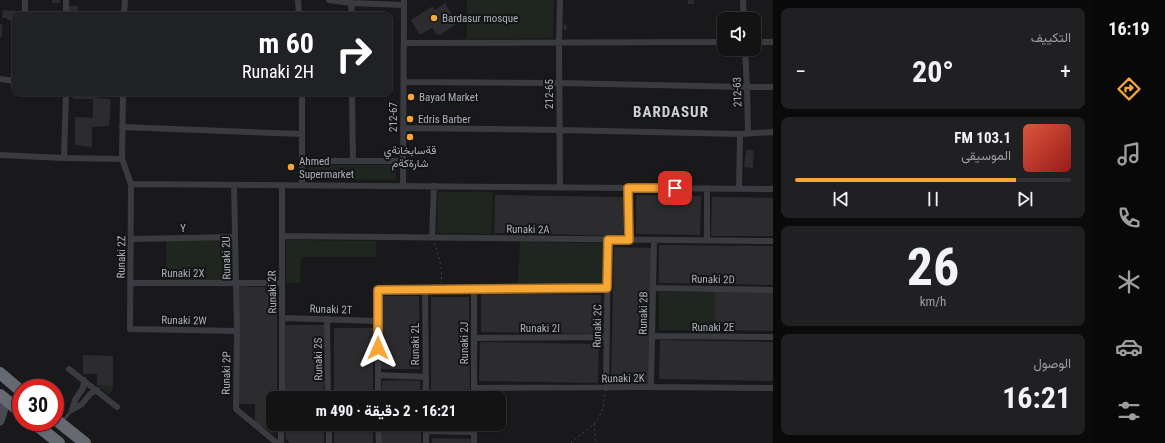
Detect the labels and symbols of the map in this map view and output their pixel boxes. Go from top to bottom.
place label: Bardasur mosque [442,12,518,25]
marker: Bardasur mosque [429,13,439,23]
street label: 212-63 [730,77,745,107]
street label: 212-65 [543,79,556,109]
place label: Bayad Market [419,91,478,104]
marker: Bayad Market [406,92,416,102]
street label: 212-67 [387,102,400,132]
district label: BARDASUR [633,103,709,121]
place label: Edris Barber [418,113,471,126]
marker: Edris Barber [405,114,415,124]
marker: قةسابخانةي شارةكةم [405,132,415,142]
place label: قةسابخانةي شارةكةم [384,144,436,171]
place label: Ahmed Supermarket [299,155,354,181]
marker: Ahmed Supermarket [286,162,296,172]
pin [658,171,692,205]
street label: Y [180,222,186,235]
street label: Runaki 2A [506,223,551,236]
street label: Runaki 2Z [115,235,128,279]
street label: Runaki 2U [220,236,233,280]
street label: Runaki 2X [161,267,205,280]
street label: Runaki 2R [266,270,279,314]
street label: Runaki 2D [691,273,735,286]
street label: Runaki 2B [637,291,650,335]
street label: Runaki 2T [309,302,353,317]
street label: Runaki 2C [591,304,604,348]
street label: Runaki 2W [161,314,208,327]
street label: Runaki 2E [692,321,735,334]
street label: Runaki 2J [458,322,471,364]
street label: Runaki 2I [520,322,560,335]
street label: Runaki 2L [409,323,422,365]
position arrow [357,327,399,369]
street label: Runaki 2S [312,337,325,381]
street label: Runaki 2P [220,351,233,395]
street label: Runaki 2K [601,372,645,385]
speed limit sign: 30 [12,379,64,431]

